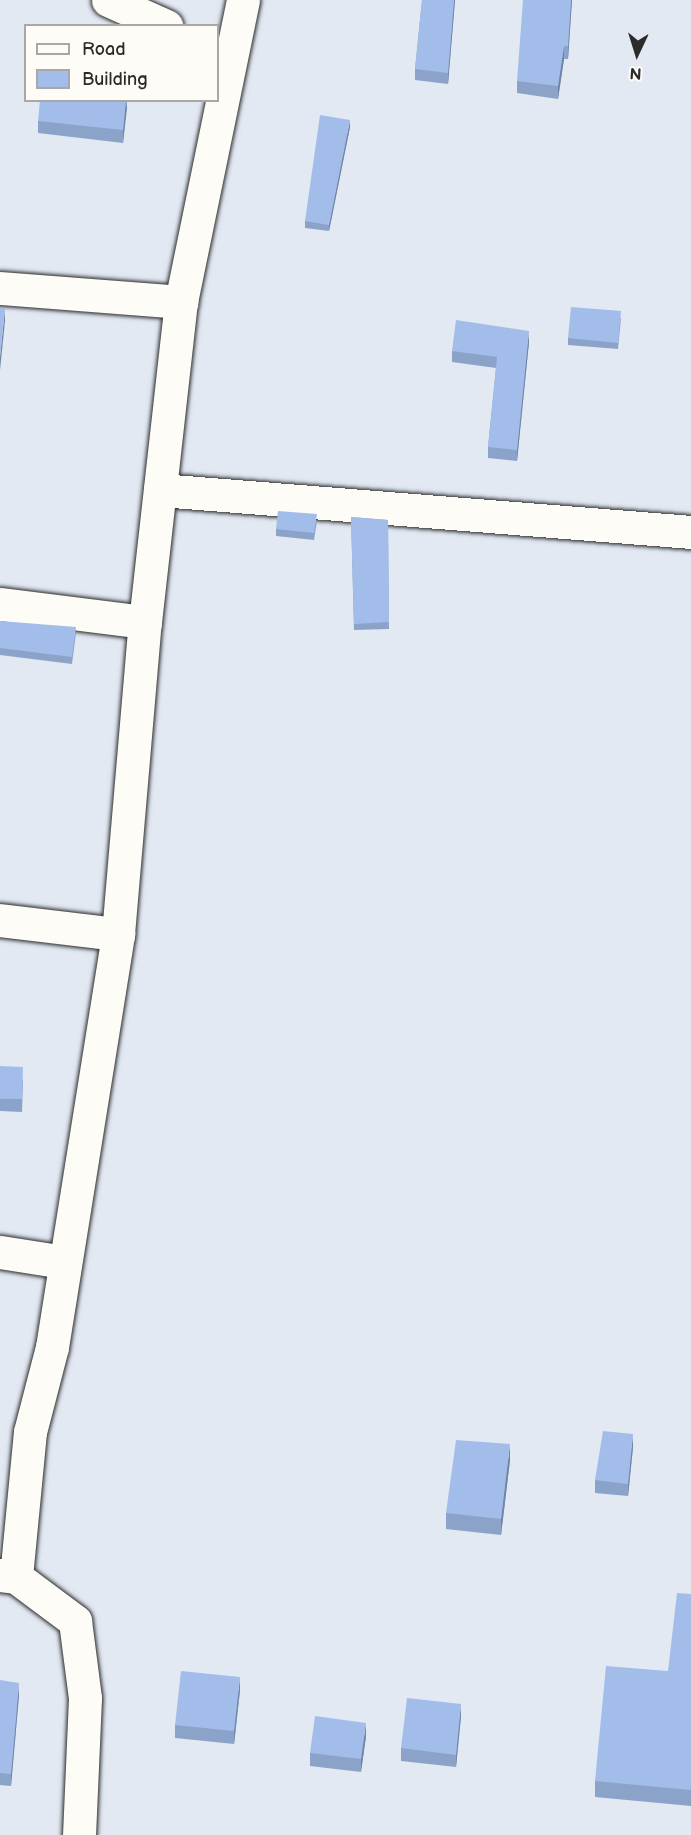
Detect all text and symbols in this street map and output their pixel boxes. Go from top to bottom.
legend [24,24,219,102]
north arrow [607,24,667,84]
text: Road [82,39,126,60]
text: N [629,63,642,82]
text: Building [82,69,148,90]

